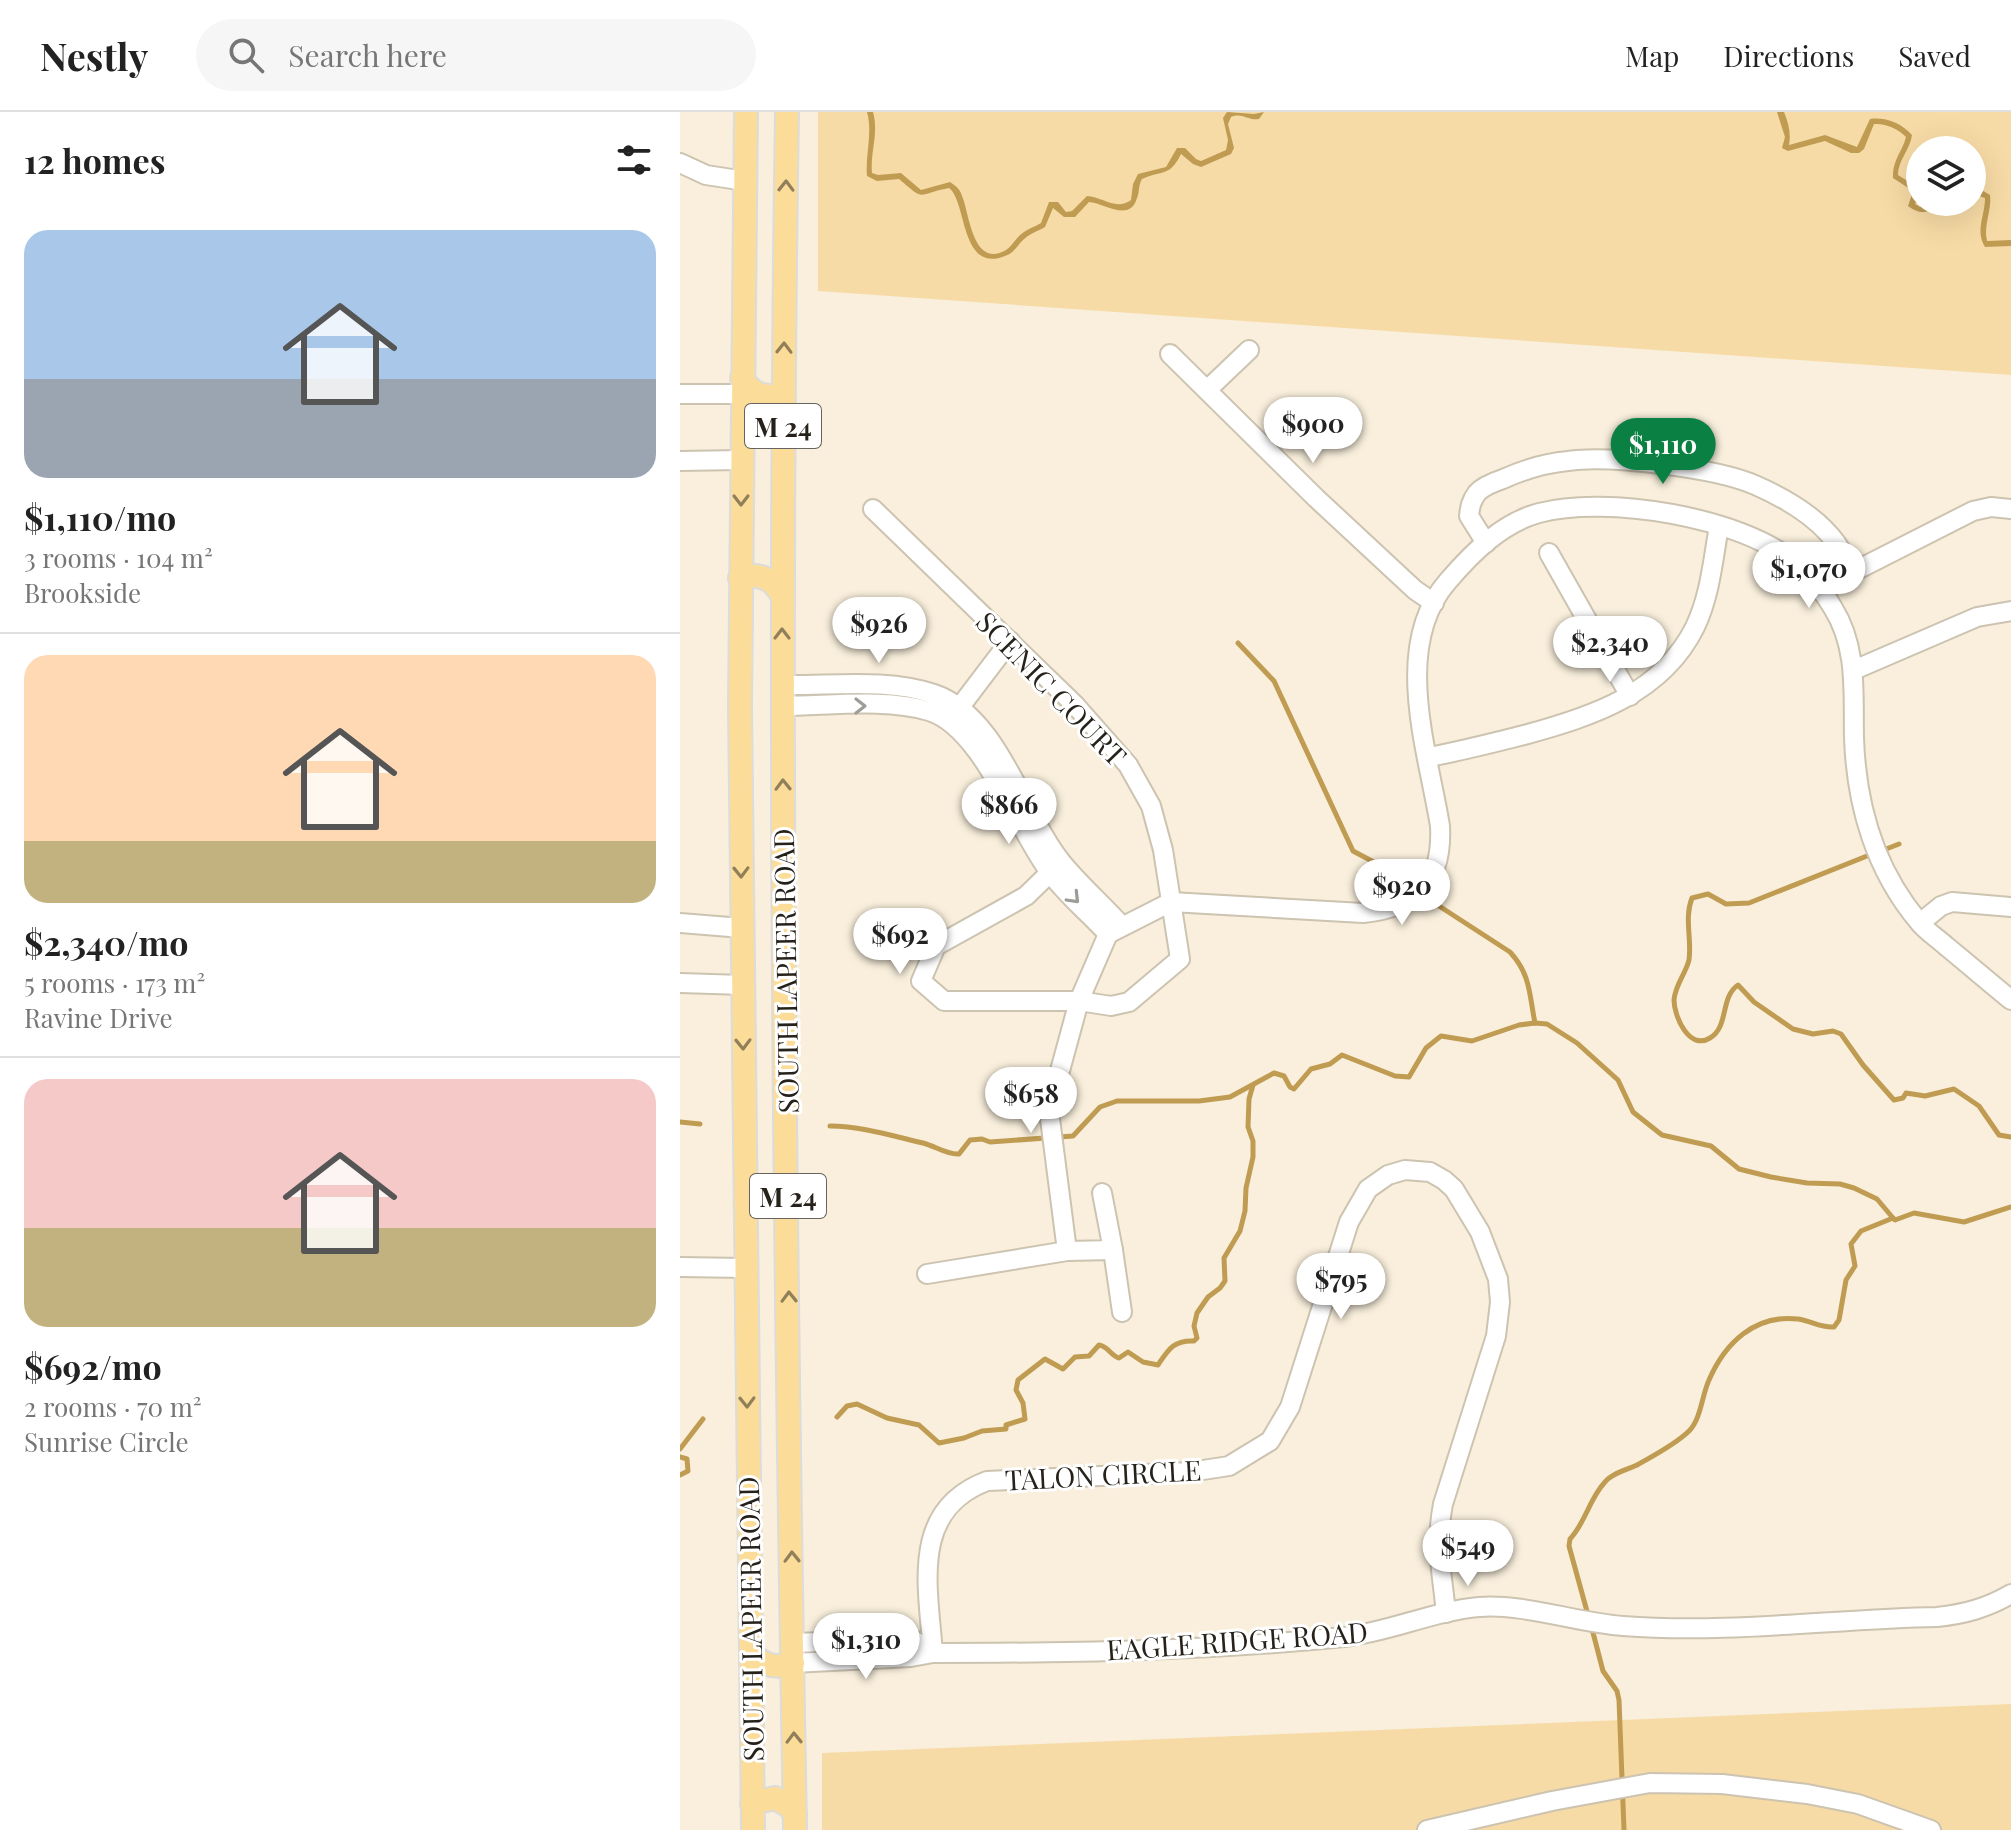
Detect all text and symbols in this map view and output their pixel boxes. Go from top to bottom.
search box [196,19,756,91]
text: Nestly [40,30,148,81]
icon: search [224,33,268,77]
text: Search here [288,35,447,75]
text: Map [1625,37,1679,74]
text: Directions [1723,37,1854,74]
text: Saved [1898,37,1971,74]
map controls [1906,136,1986,216]
button: layers [1906,136,1986,216]
text: 12 homes [24,137,165,183]
icon: filters [612,138,656,182]
one-way arrow [777,179,795,192]
icon: home [268,282,412,426]
one-way arrow [775,341,792,354]
pin: $900 [1266,397,1360,465]
road number: M 24 [745,404,821,448]
text: $900 [1282,405,1344,440]
pin: $1,110 [1598,418,1728,486]
text: $1,110 [1629,426,1697,461]
text: $1,110/mo [24,494,176,540]
one-way arrow [732,494,749,507]
text: 3 rooms · 104 m² [24,540,213,575]
pin: $1,070 [1744,542,1874,610]
text: $1,070 [1770,550,1848,585]
text: Brookside [24,575,141,610]
pin: $926 [832,597,926,665]
street label: SCENIC COURT [969,603,1135,773]
text: $926 [850,605,908,640]
pin: $2,340 [1545,616,1675,684]
text: $2,340 [1571,624,1649,659]
one-way arrow [773,627,790,640]
one-way arrow [854,697,867,714]
icon: home [268,707,412,851]
one-way arrow [774,778,791,791]
pin: $866 [962,778,1056,846]
text: $866 [980,786,1038,821]
street label: SOUTH LAPEER ROAD [764,828,806,1114]
pin: $920 [1355,859,1449,927]
one-way arrow [732,866,750,879]
text: $920 [1372,867,1432,902]
one-way arrow [1064,889,1079,903]
pin: $692 [853,908,947,976]
text: $692 [871,916,929,951]
text: $2,340/mo [24,919,188,965]
text: 5 rooms · 173 m² [24,965,205,1000]
text: Ravine Drive [24,1000,173,1035]
one-way arrow [734,1038,752,1051]
pin: $658 [984,1067,1078,1135]
text: $658 [1003,1075,1059,1110]
icon: home [268,1131,412,1275]
road number: M 24 [750,1174,826,1218]
pin: $795 [1294,1253,1388,1321]
text: $795 [1314,1261,1368,1296]
one-way arrow [780,1290,798,1303]
text: $692/mo [24,1343,162,1389]
text: 2 rooms · 70 m² [24,1389,202,1424]
one-way arrow [738,1396,756,1409]
text: Sunrise Circle [24,1424,189,1459]
street label: TALON CIRCLE [1004,1450,1202,1498]
street label: SOUTH LAPEER ROAD [729,1476,771,1762]
pin: $549 [1421,1520,1515,1588]
text: $549 [1441,1528,1495,1563]
one-way arrow [783,1550,801,1563]
street label: EAGLE RIDGE ROAD [1105,1612,1369,1668]
pin: $1,310 [801,1613,931,1681]
text: $1,310 [831,1621,901,1656]
one-way arrow [785,1731,803,1744]

